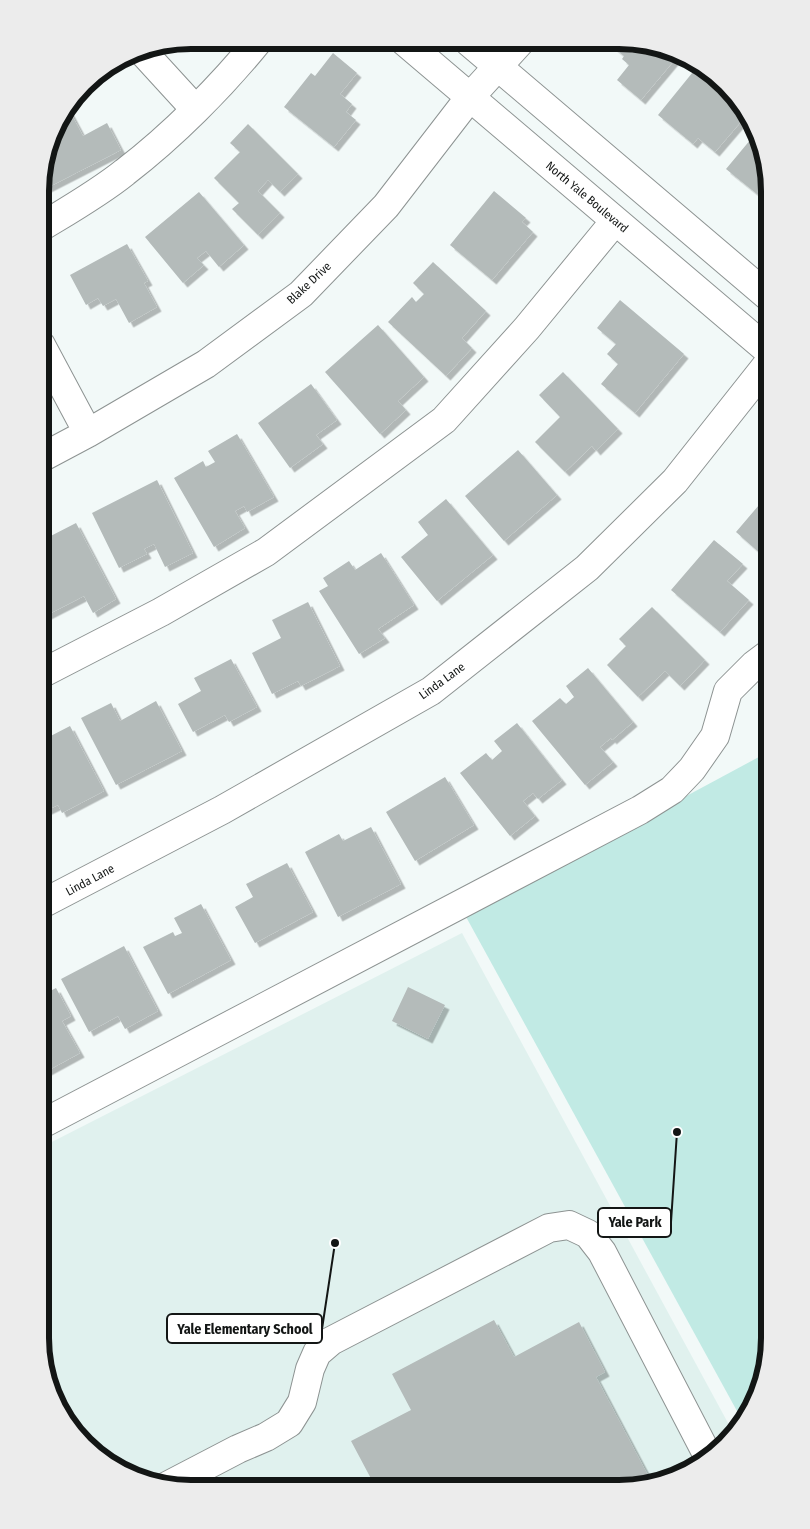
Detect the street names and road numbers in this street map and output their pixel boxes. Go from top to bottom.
street label: North Yale Boulevard [543,159,631,235]
street label: Blake Drive [284,259,334,307]
street label: Linda Lane [416,660,468,702]
street label: Linda Lane [63,861,117,899]

